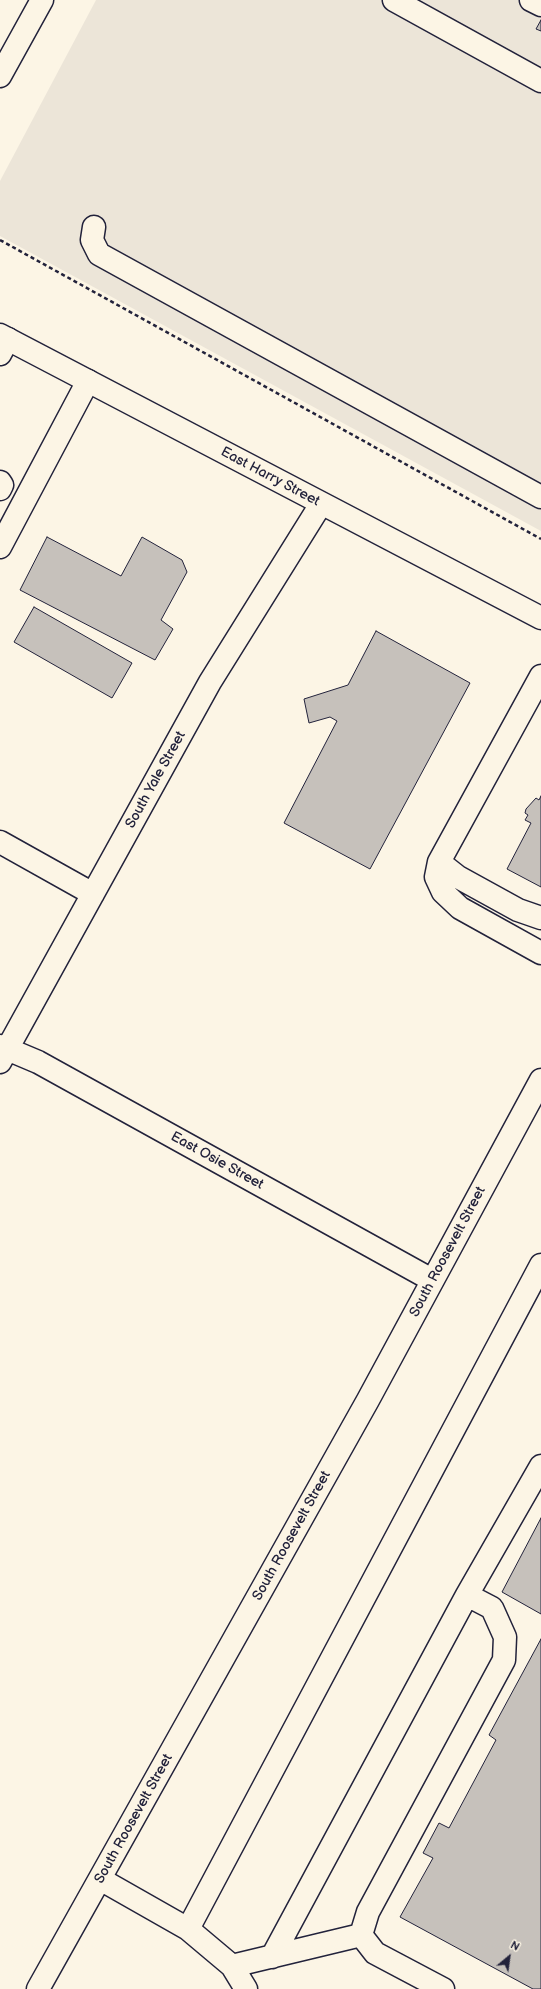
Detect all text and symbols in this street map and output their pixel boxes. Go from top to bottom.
street label: East Harry Street [218,444,322,510]
street label: South Yale Street [122,729,190,831]
street label: East Osie Street [168,1129,266,1193]
street label: South Roosevelt Street [406,1184,490,1320]
street label: South Roosevelt Street [249,1468,335,1604]
street label: South Roosevelt Street [91,1751,177,1887]
north arrow [489,1937,529,1977]
text: N [508,1938,522,1954]

